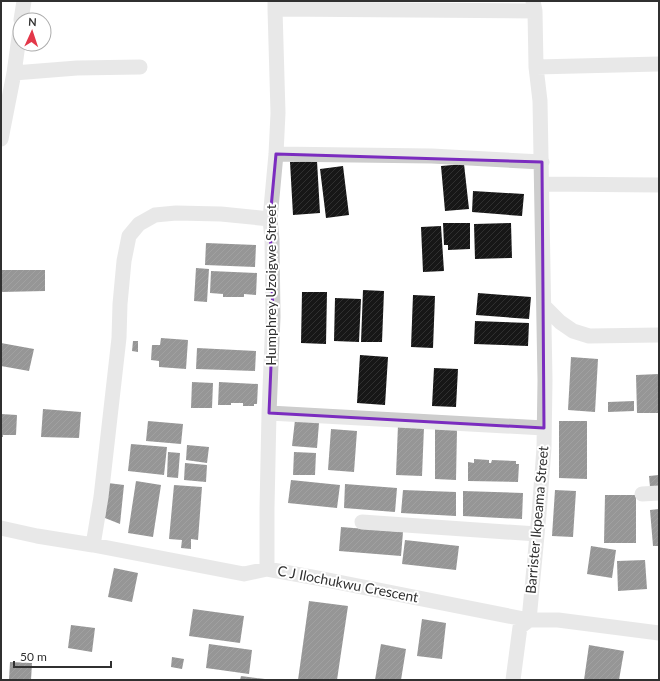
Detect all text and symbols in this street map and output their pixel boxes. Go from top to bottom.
north arrow [12,12,52,52]
text: N [28,15,37,28]
street label: Humphrey Uzoigwe Street [262,204,279,366]
street label: Barrister Ikpeama Street [522,445,551,595]
street label: C J Ilochukwu Crescent [276,562,420,606]
scale bar [14,643,111,669]
text: 50 m [20,649,47,664]

